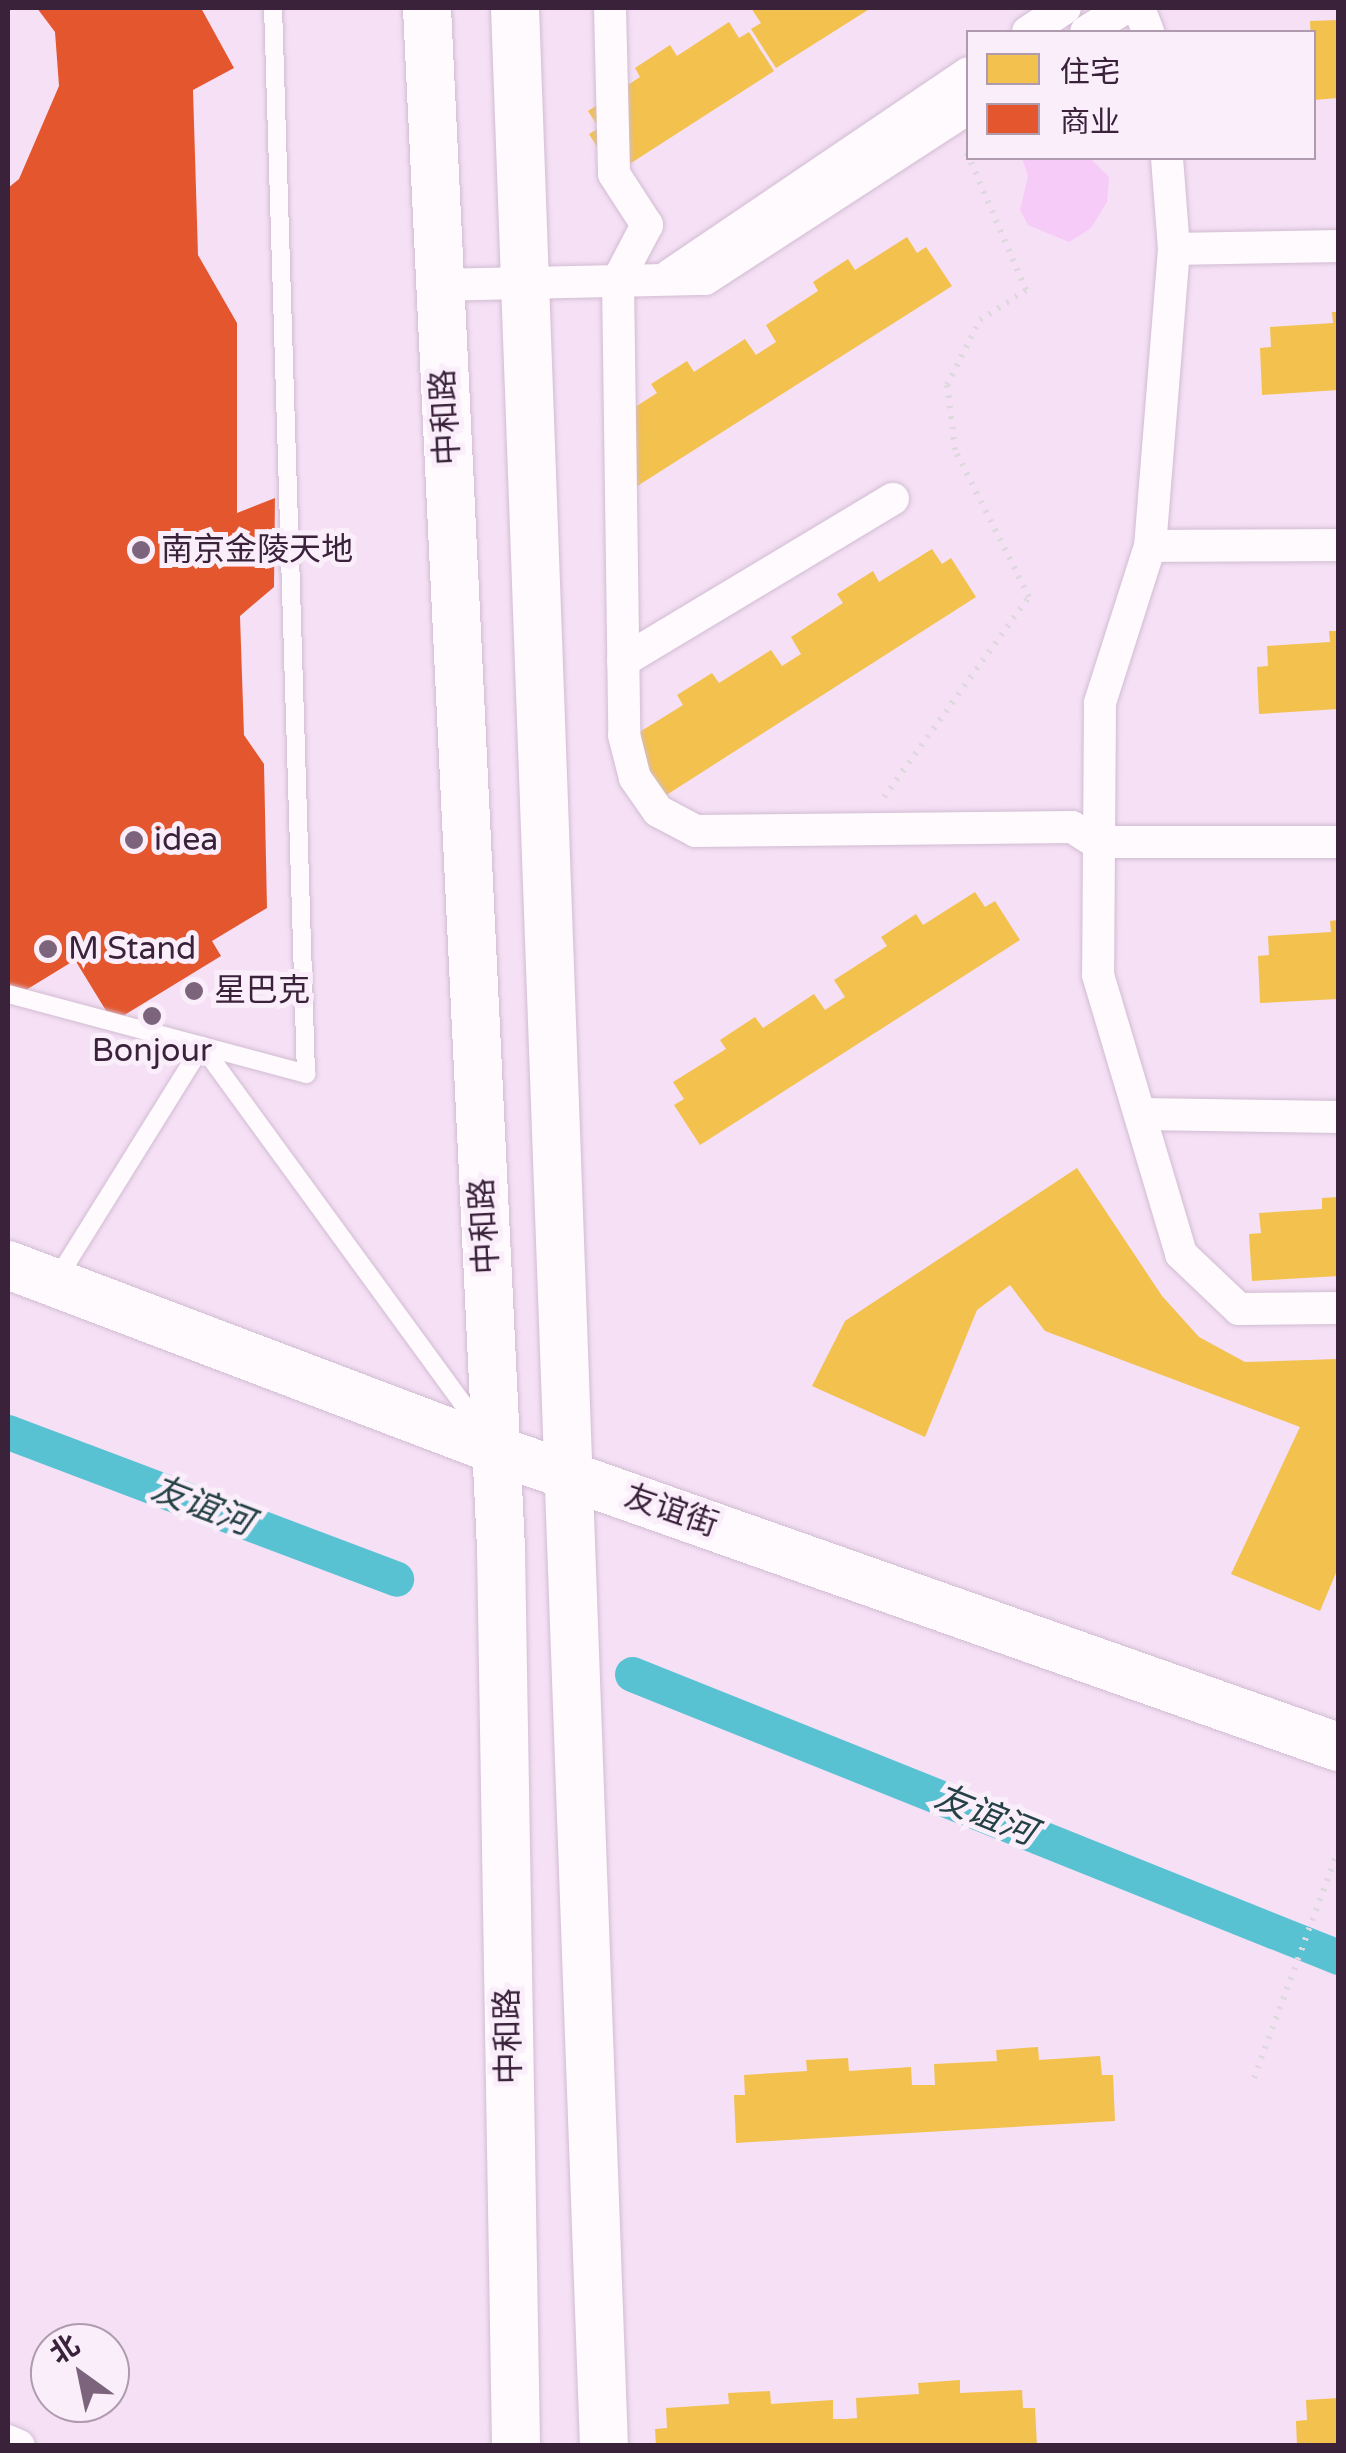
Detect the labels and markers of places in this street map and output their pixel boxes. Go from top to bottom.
place label: 南京金陵天地 [161,531,353,569]
marker: 南京金陵天地 [130,539,152,561]
place label: idea [154,821,218,859]
marker: idea [123,829,145,851]
place label: M Stand [68,930,196,968]
marker: M Stand [37,938,59,960]
place label: 星巴克 [214,972,310,1010]
marker: 星巴克 [183,980,205,1002]
marker: Bonjour [141,1005,163,1027]
place label: Bonjour [92,1032,212,1070]

